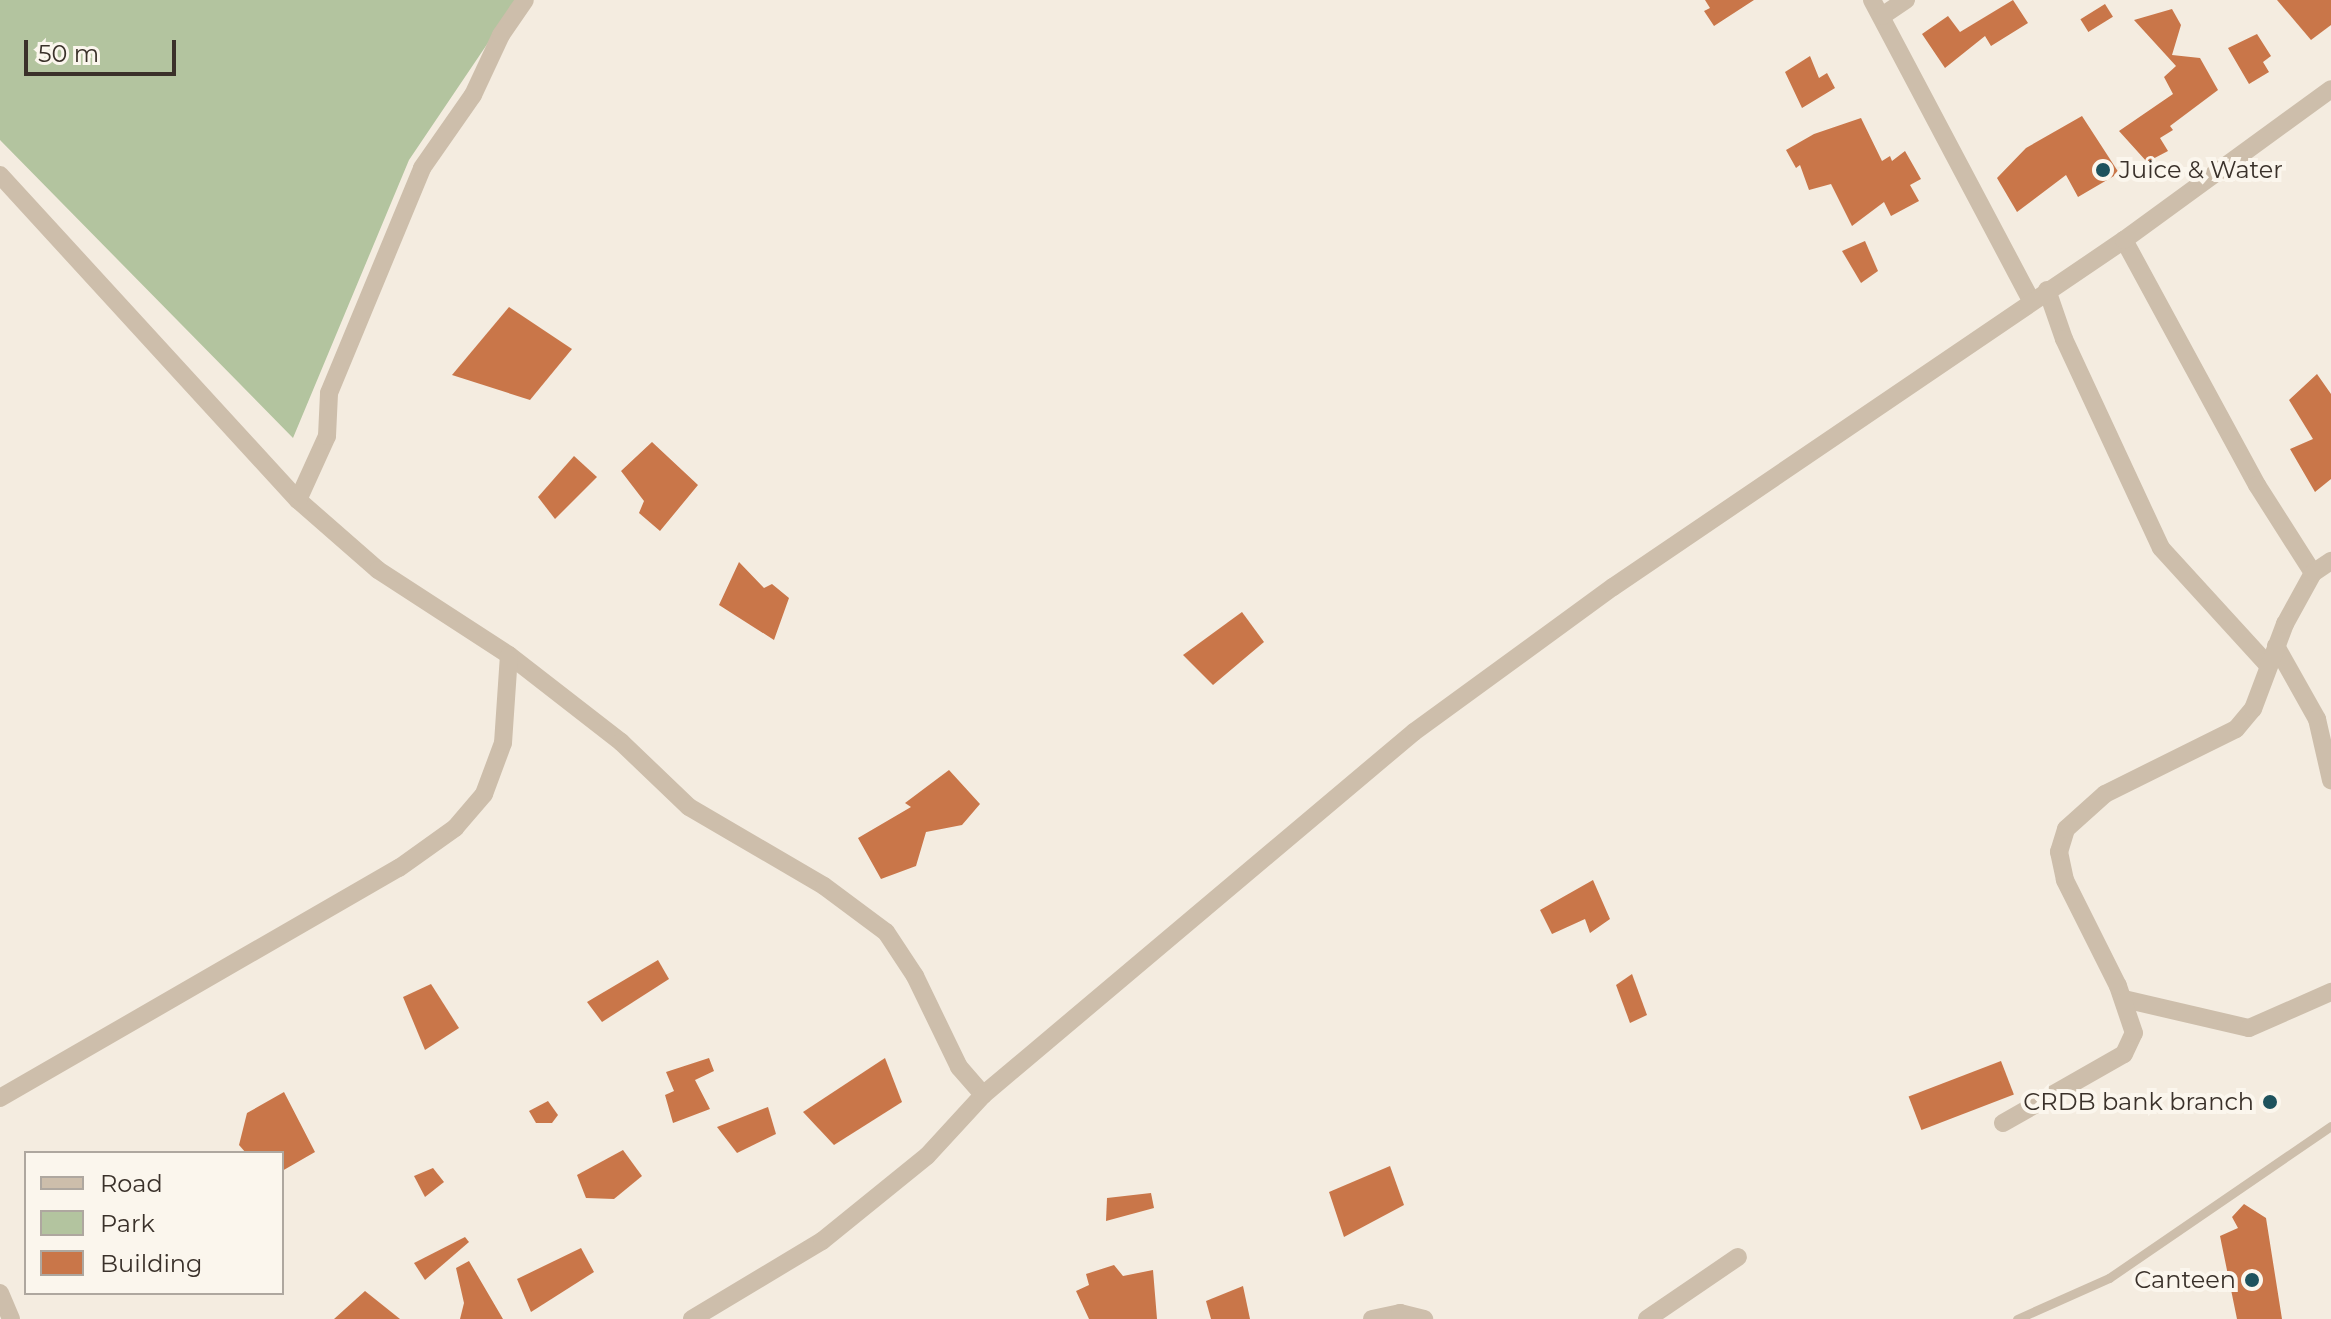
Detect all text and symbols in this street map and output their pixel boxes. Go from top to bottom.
scale bar [28,24,180,74]
text: 50 m [38,39,99,68]
place label: Juice & Water [2119,156,2283,184]
marker: Juice & Water [2094,161,2112,179]
place label: CRDB bank branch [2023,1088,2254,1116]
marker: CRDB bank branch [2261,1093,2279,1111]
legend [24,1151,284,1295]
text: Road [100,1169,163,1198]
text: Park [100,1209,155,1238]
text: Building [100,1249,203,1278]
place label: Canteen [2134,1266,2236,1294]
marker: Canteen [2243,1271,2261,1289]

